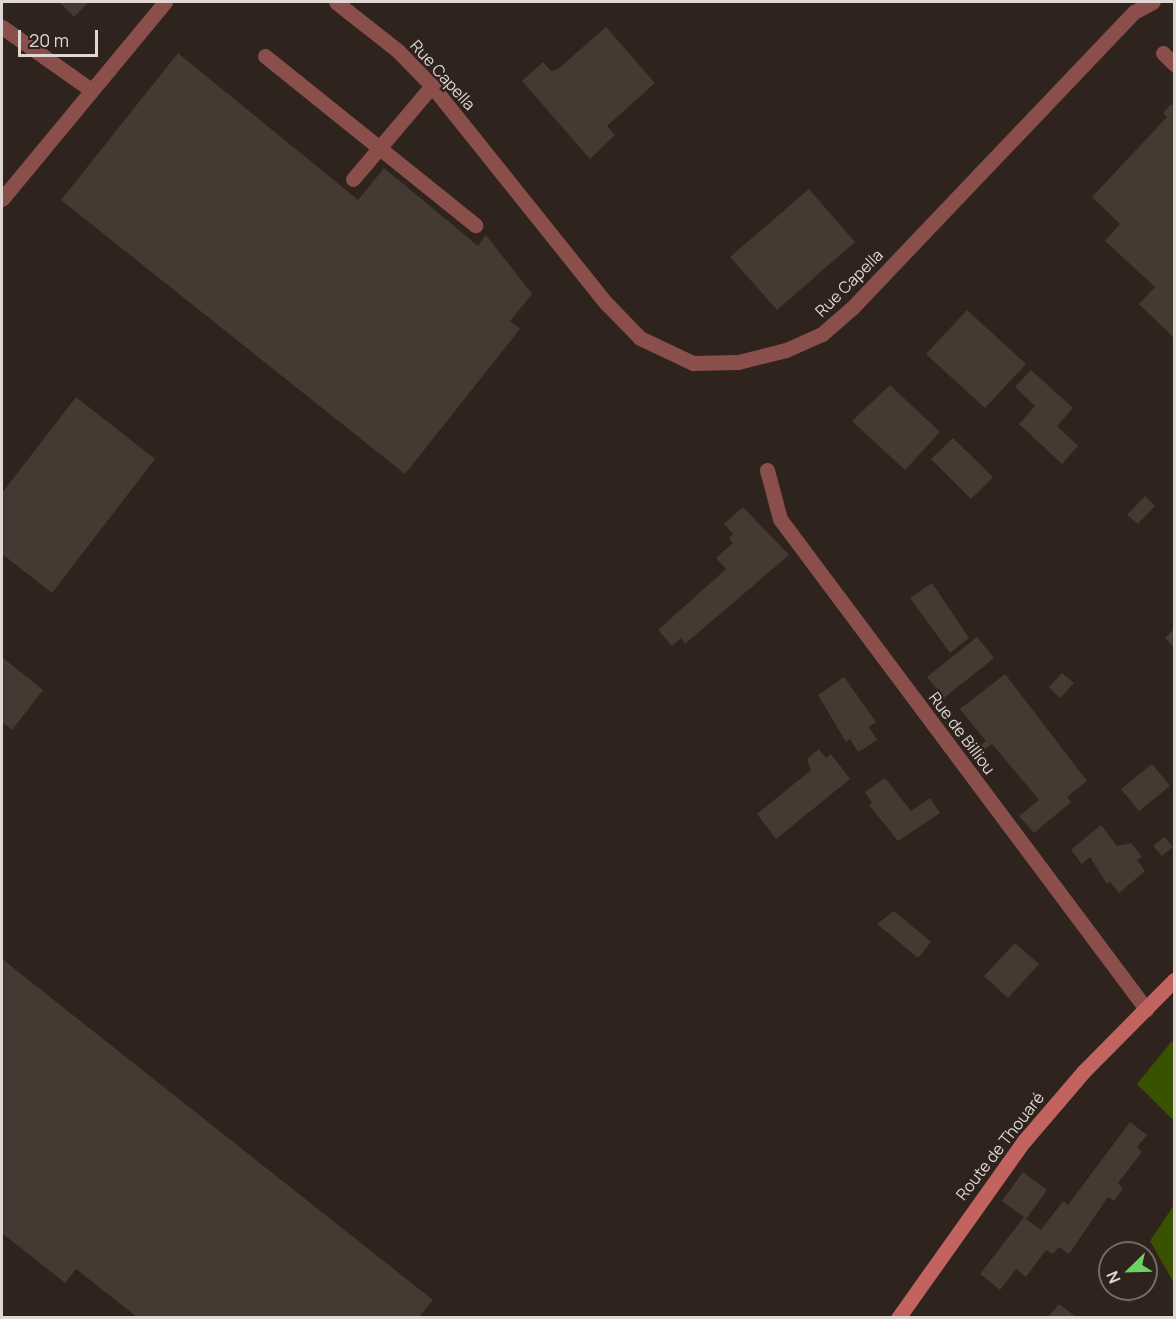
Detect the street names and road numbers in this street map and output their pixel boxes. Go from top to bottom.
street label: Rue Capella [407,36,479,114]
street label: Rue Capella [811,245,887,321]
street label: Rue de Billiou [925,688,999,778]
street label: Route de Thouaré [952,1088,1048,1204]

